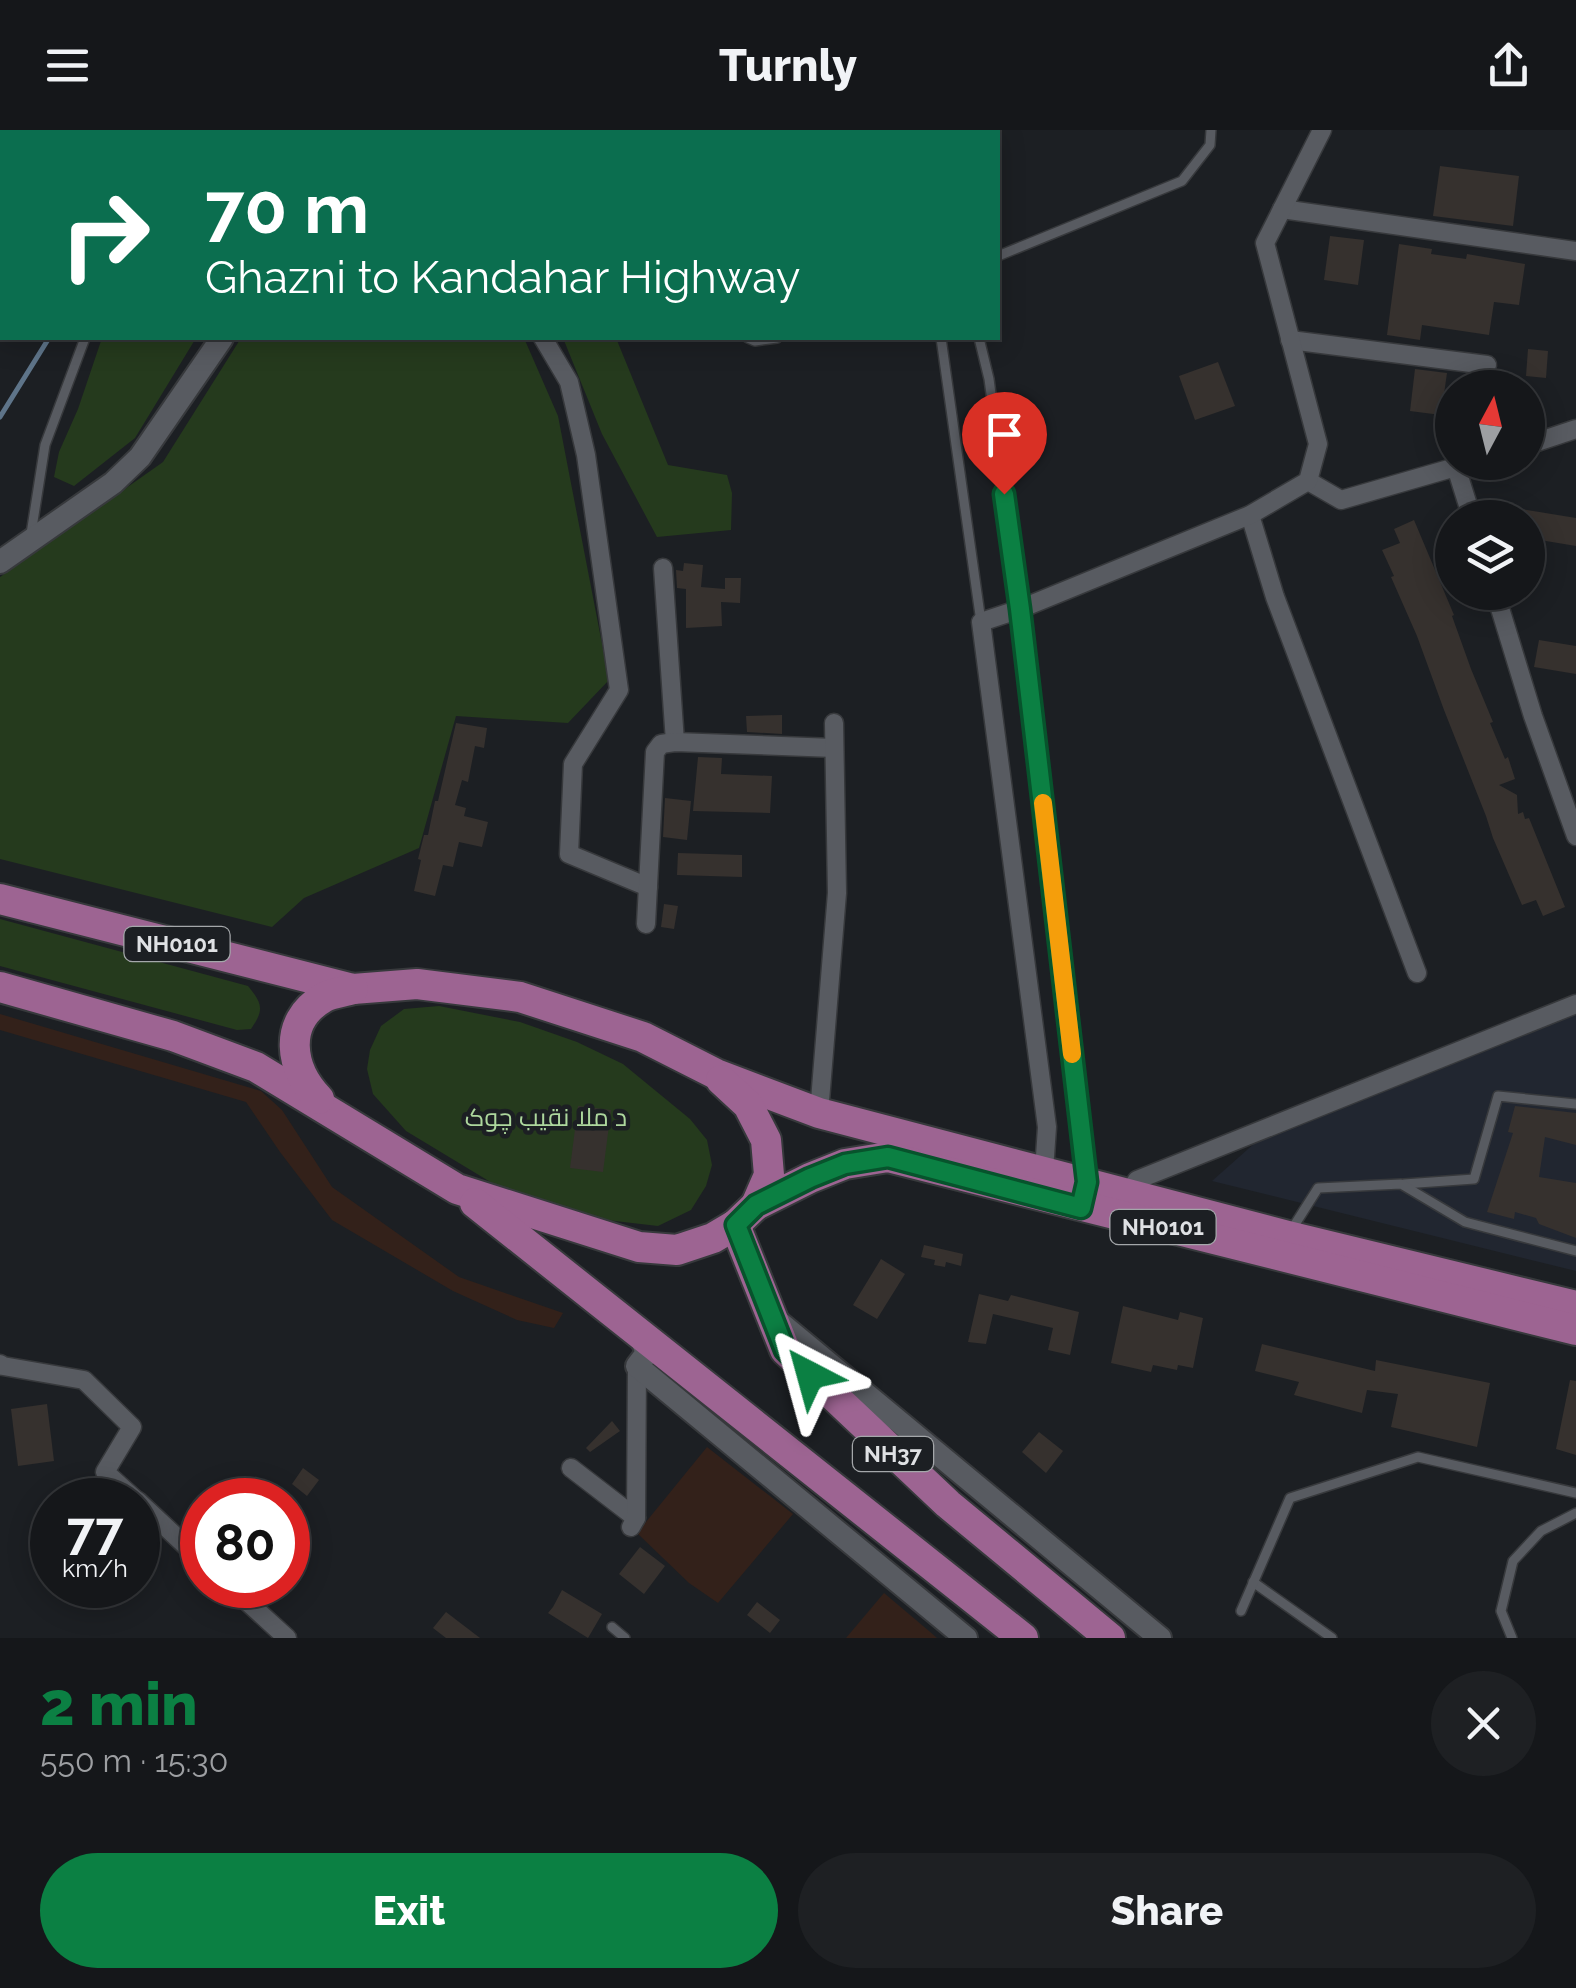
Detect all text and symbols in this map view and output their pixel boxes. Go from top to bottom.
icon: menu [40,38,95,93]
icon: share [1481,38,1536,93]
text: Turnly [719,39,857,92]
text: 70 m [205,167,369,249]
icon: right [40,170,170,300]
text: Ghazni to Kandahar Highway [205,251,801,304]
north arrow [1435,370,1545,480]
map controls [1435,370,1545,610]
pin [962,392,1047,495]
icon: arrive [977,407,1032,462]
button: layers [1435,500,1545,610]
road number: NH0101 [124,927,230,961]
park label: د ملا نقيب چوک [465,1102,627,1134]
road number: NH0101 [1110,1210,1216,1244]
position arrow [758,1323,862,1427]
road number: NH37 [853,1437,933,1471]
speed limit sign: 80 [180,1478,310,1608]
text: 77 [67,1501,123,1560]
text: km/h [62,1553,128,1583]
text: 2 min [40,1669,198,1739]
button: close [1431,1671,1536,1776]
text: 550 m · 15:30 [40,1742,228,1779]
button: Exit [40,1853,778,1968]
button: Share [798,1853,1536,1968]

